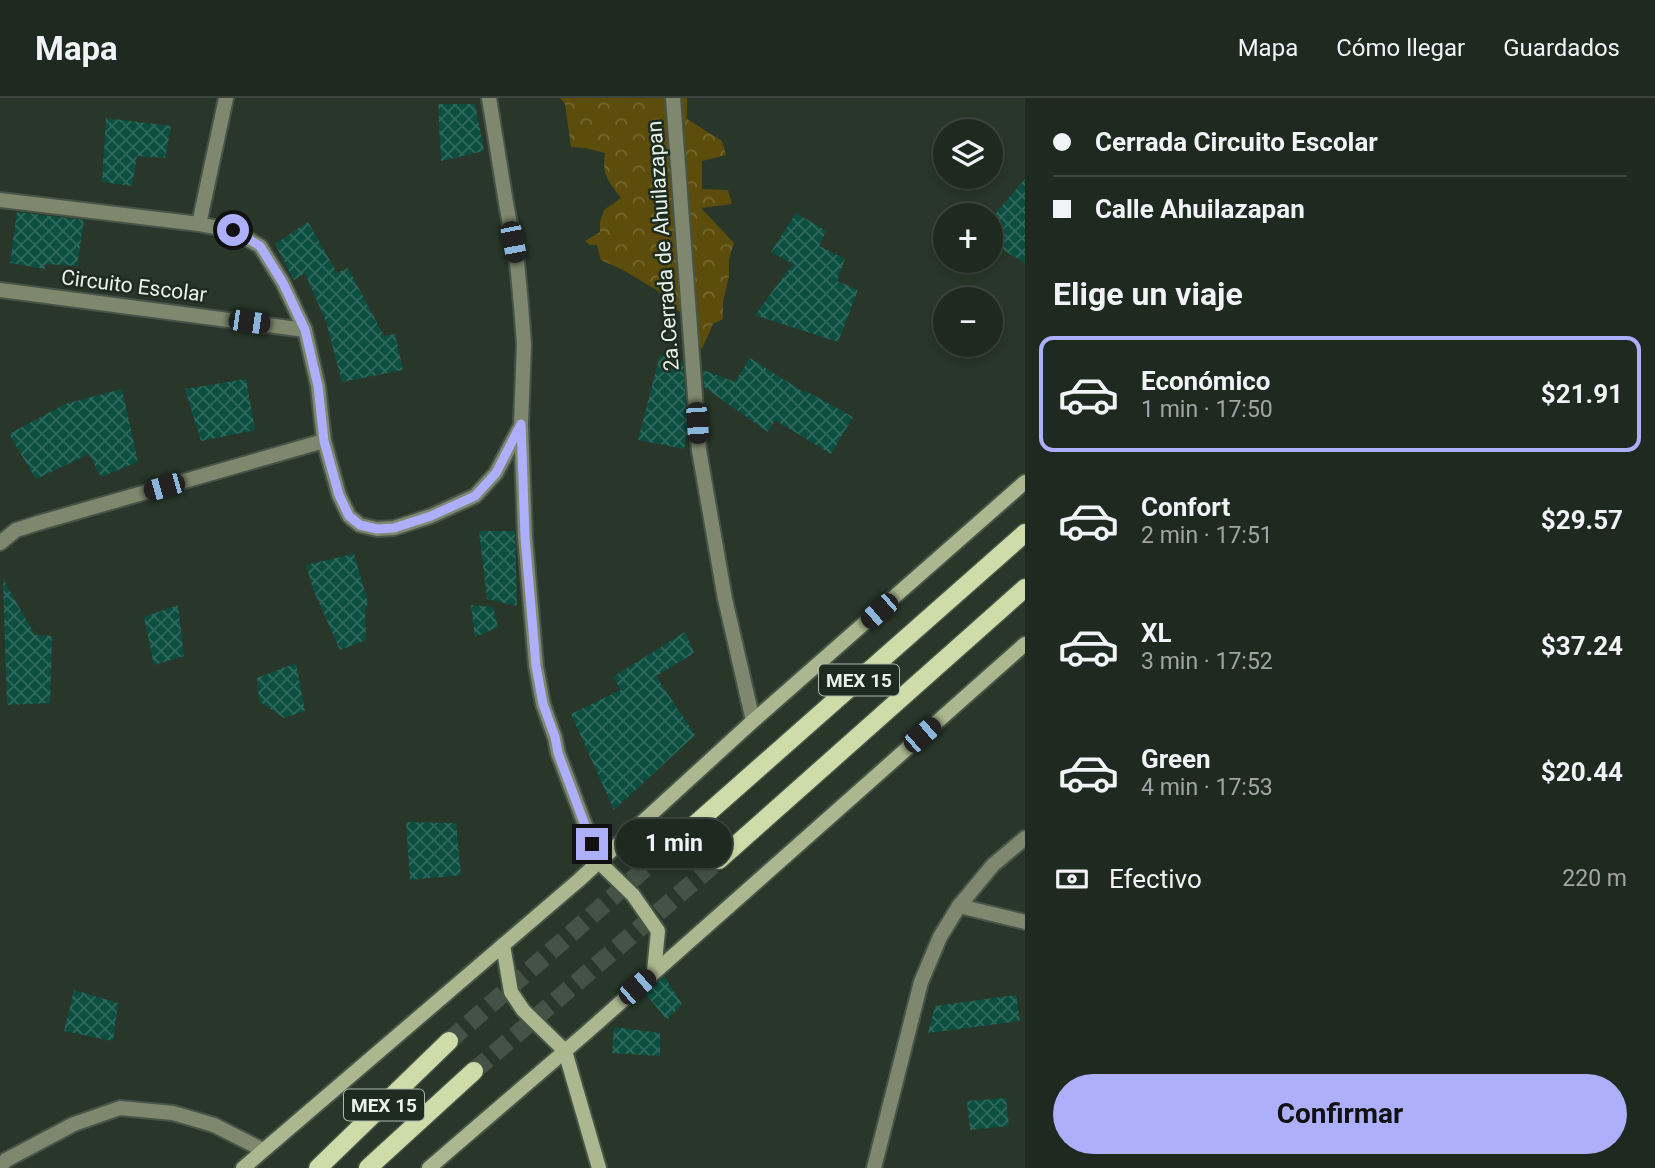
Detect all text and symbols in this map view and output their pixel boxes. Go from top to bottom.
text: Mapa [35,29,118,68]
text: Mapa [1238,34,1298,62]
text: Cómo llegar [1336,34,1465,62]
text: Guardados [1503,34,1620,62]
map controls [933,119,1003,357]
button: layers [933,119,1003,189]
street label: 2a.Cerrada de Ahuilazapan [642,120,684,372]
text: Cerrada Circuito Escolar [1095,127,1378,157]
text: Calle Ahuilazapan [1095,194,1305,224]
button: + [933,203,1003,273]
route start [217,214,249,246]
car [499,219,528,265]
street label: Circuito Escolar [60,265,208,307]
text: Elige un viaje [1053,275,1243,313]
button: − [933,287,1003,357]
car [227,309,272,335]
icon: car [1057,363,1120,426]
text: Económico [1141,366,1270,396]
text: $21.91 [1541,379,1623,409]
text: 1 min · 17:50 [1141,396,1273,423]
car [686,401,709,445]
car [141,471,188,503]
icon: car [1057,489,1120,552]
text: Confort [1141,492,1230,522]
text: $29.57 [1541,505,1623,535]
text: 2 min · 17:51 [1141,522,1273,549]
car [857,589,902,633]
icon: car [1057,615,1120,678]
text: XL [1141,618,1172,648]
text: $37.24 [1541,631,1623,661]
text: 3 min · 17:52 [1141,648,1273,675]
road number: MEX 15 [819,664,899,695]
car [900,713,945,757]
icon: car [1057,741,1120,804]
text: Green [1141,744,1211,774]
text: $20.44 [1541,757,1623,787]
text: 4 min · 17:53 [1141,774,1273,801]
callout: 1 min [616,820,732,868]
route end [576,828,608,860]
text: 1 min [645,830,703,857]
icon: cash [1053,860,1091,898]
text: Efectivo [1109,864,1202,894]
text: 220 m [1562,865,1627,892]
car [615,965,660,1009]
button: Confirmar [1053,1074,1627,1154]
road number: MEX 15 [344,1090,424,1121]

